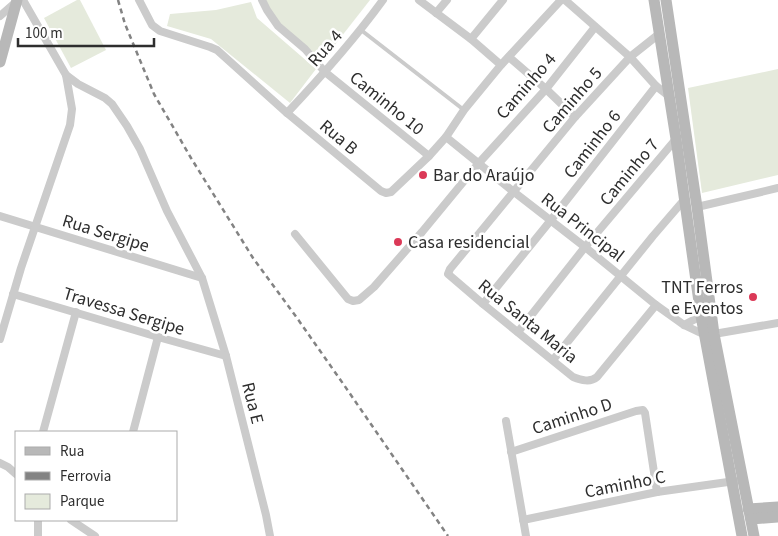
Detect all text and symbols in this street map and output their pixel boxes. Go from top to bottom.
scale bar [18,15,154,47]
text: 100 m [25,23,63,44]
street label: Rua 4 [302,24,349,72]
street label: Caminho 4 [490,48,562,125]
street label: Caminho 5 [536,62,608,139]
street label: Caminho 10 [344,65,429,141]
street label: Caminho 6 [558,105,627,184]
street label: Rua B [314,114,363,161]
street label: Caminho 7 [594,133,665,211]
place label: Bar do Araújo [433,163,535,188]
marker: Bar do Araújo [417,169,429,181]
street label: Rua Principal [536,187,630,268]
street label: Rua Sergipe [59,208,152,259]
place label: Casa residencial [408,230,530,255]
marker: Casa residencial [392,236,404,248]
street label: Rua Santa Maria [473,273,583,369]
place label: TNT Ferros e Eventos [661,275,743,321]
street label: Travessa Sergipe [60,281,188,342]
marker: TNT Ferros e Eventos [747,291,759,303]
street label: Rua E [235,380,270,427]
street label: Caminho D [529,392,615,441]
legend [15,431,178,521]
text: Rua [60,441,84,462]
street label: Caminho C [582,464,668,505]
text: Ferrovia [60,466,111,487]
text: Parque [60,491,104,512]

